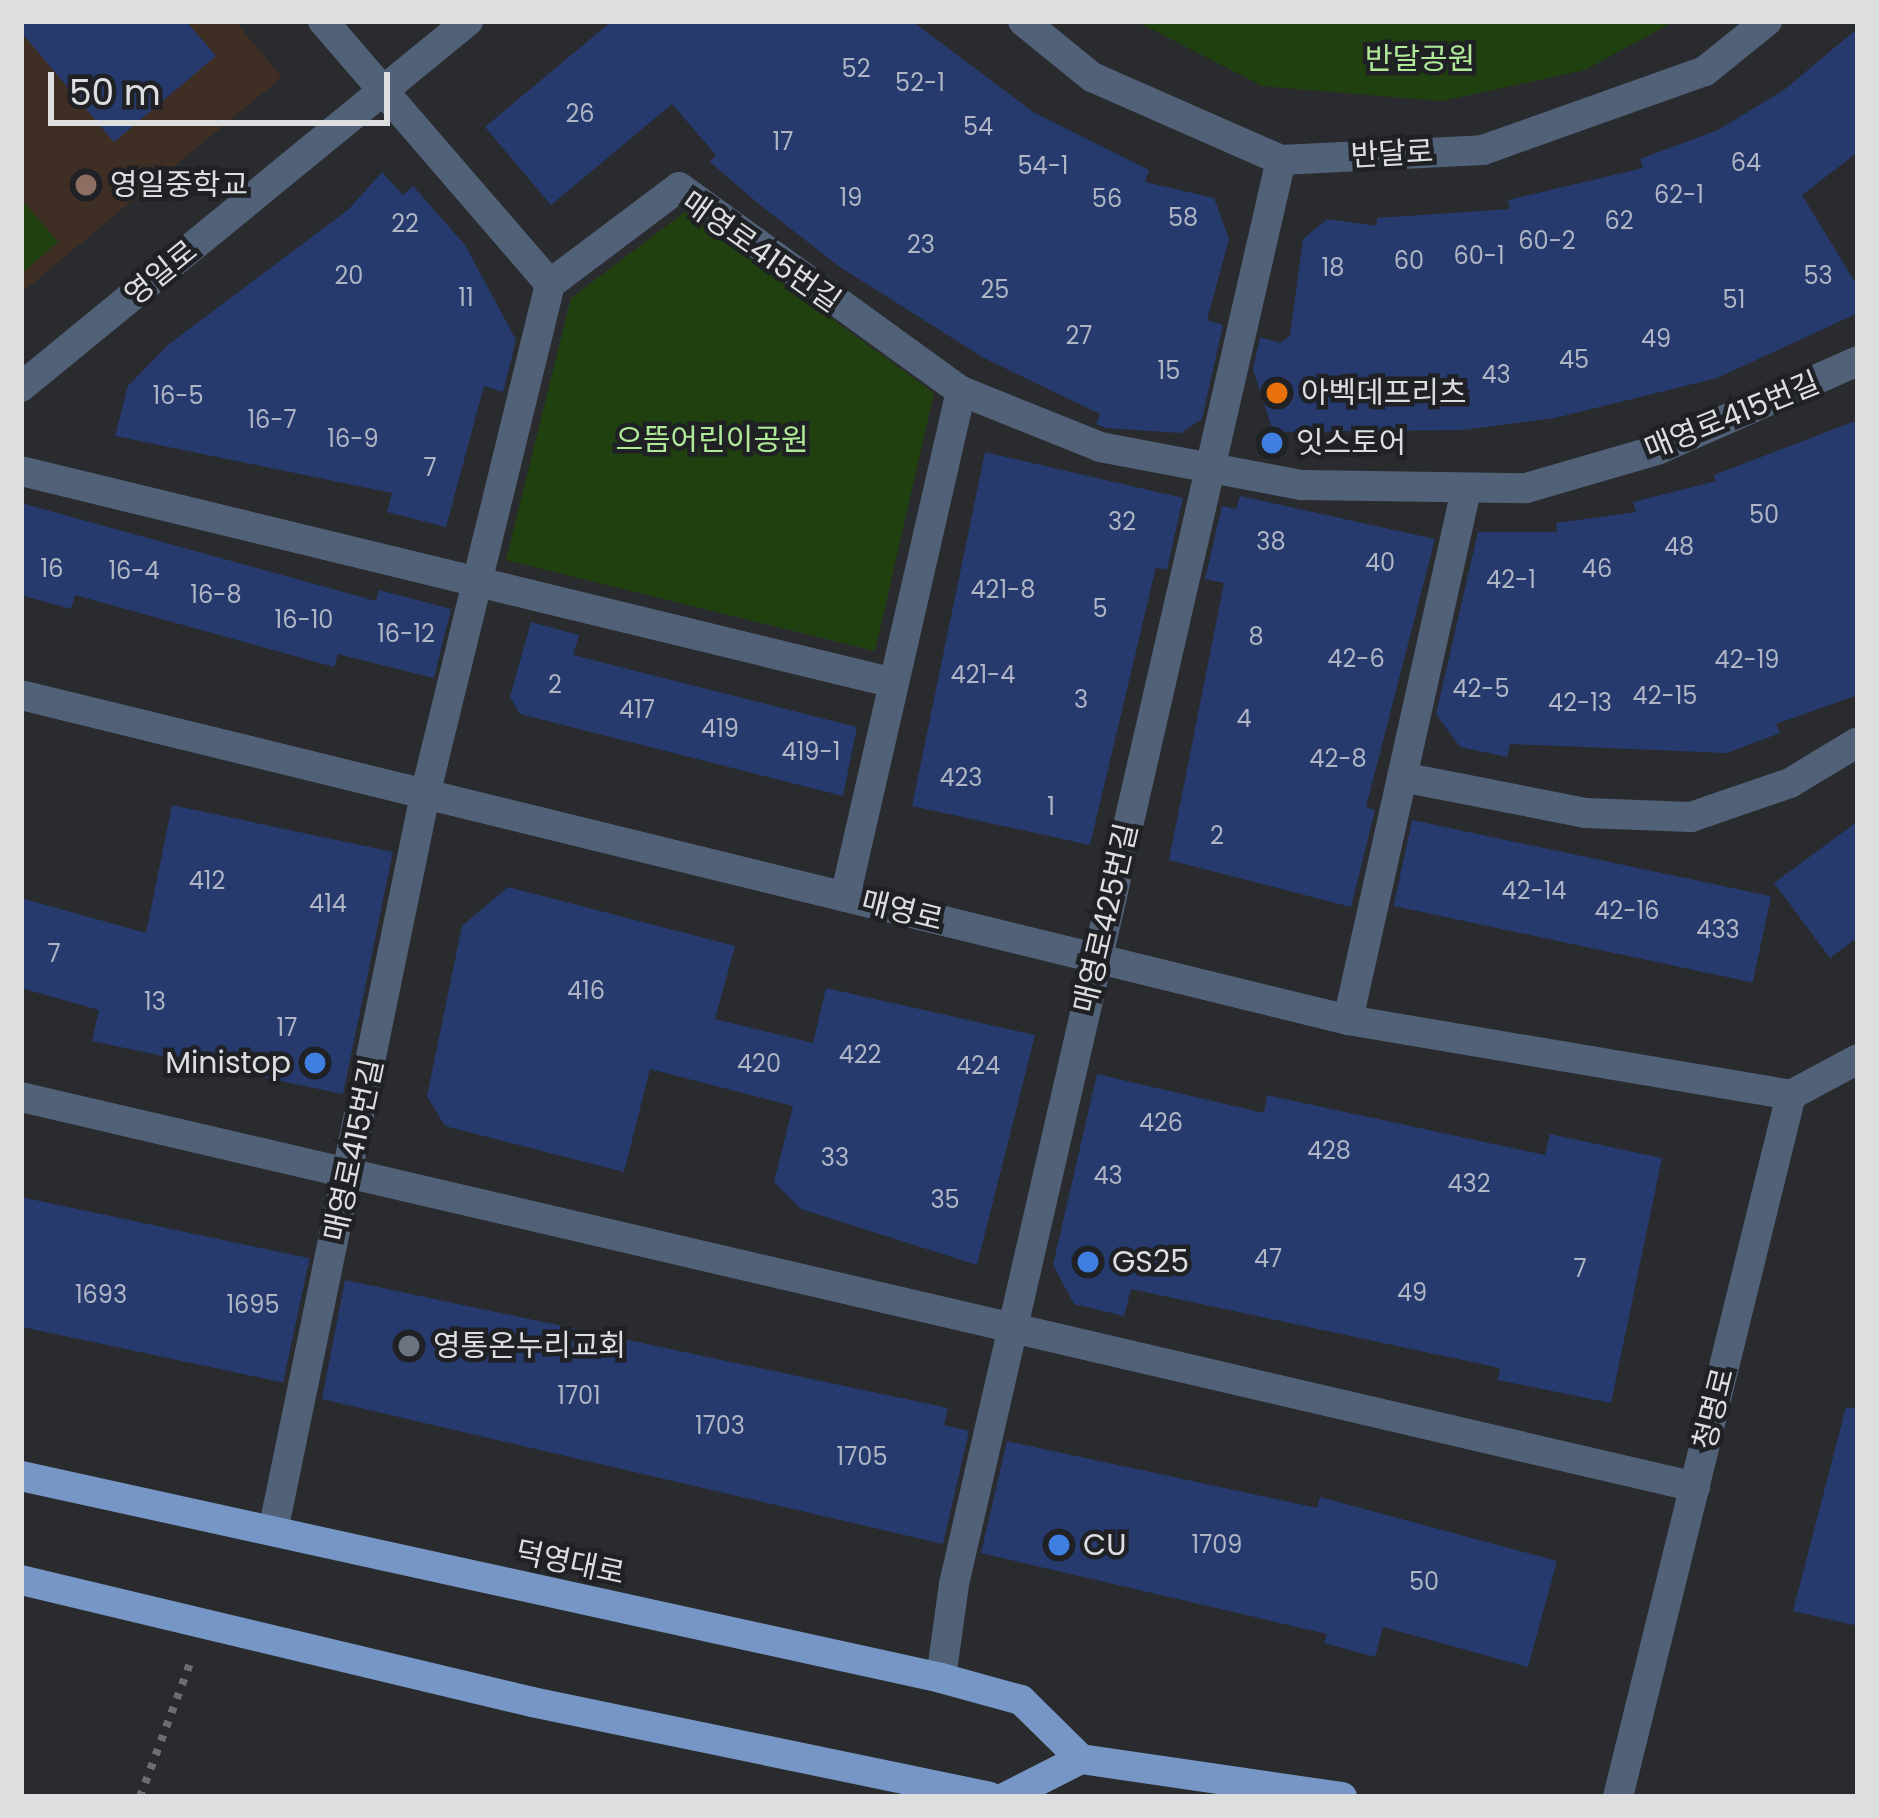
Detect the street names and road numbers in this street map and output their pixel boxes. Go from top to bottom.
street label: 반달로 [1350,134,1434,174]
street label: 매영로415번길 [675,184,847,320]
street label: 영일로 [117,233,205,313]
street label: 매영로415번길 [1639,365,1825,467]
street label: 매영로425번길 [1067,820,1145,1016]
street label: 매영로 [857,884,947,938]
street label: 매영로415번길 [317,1056,391,1244]
street label: 청명로 [1687,1364,1741,1454]
street label: 덕영대로 [512,1534,628,1592]

